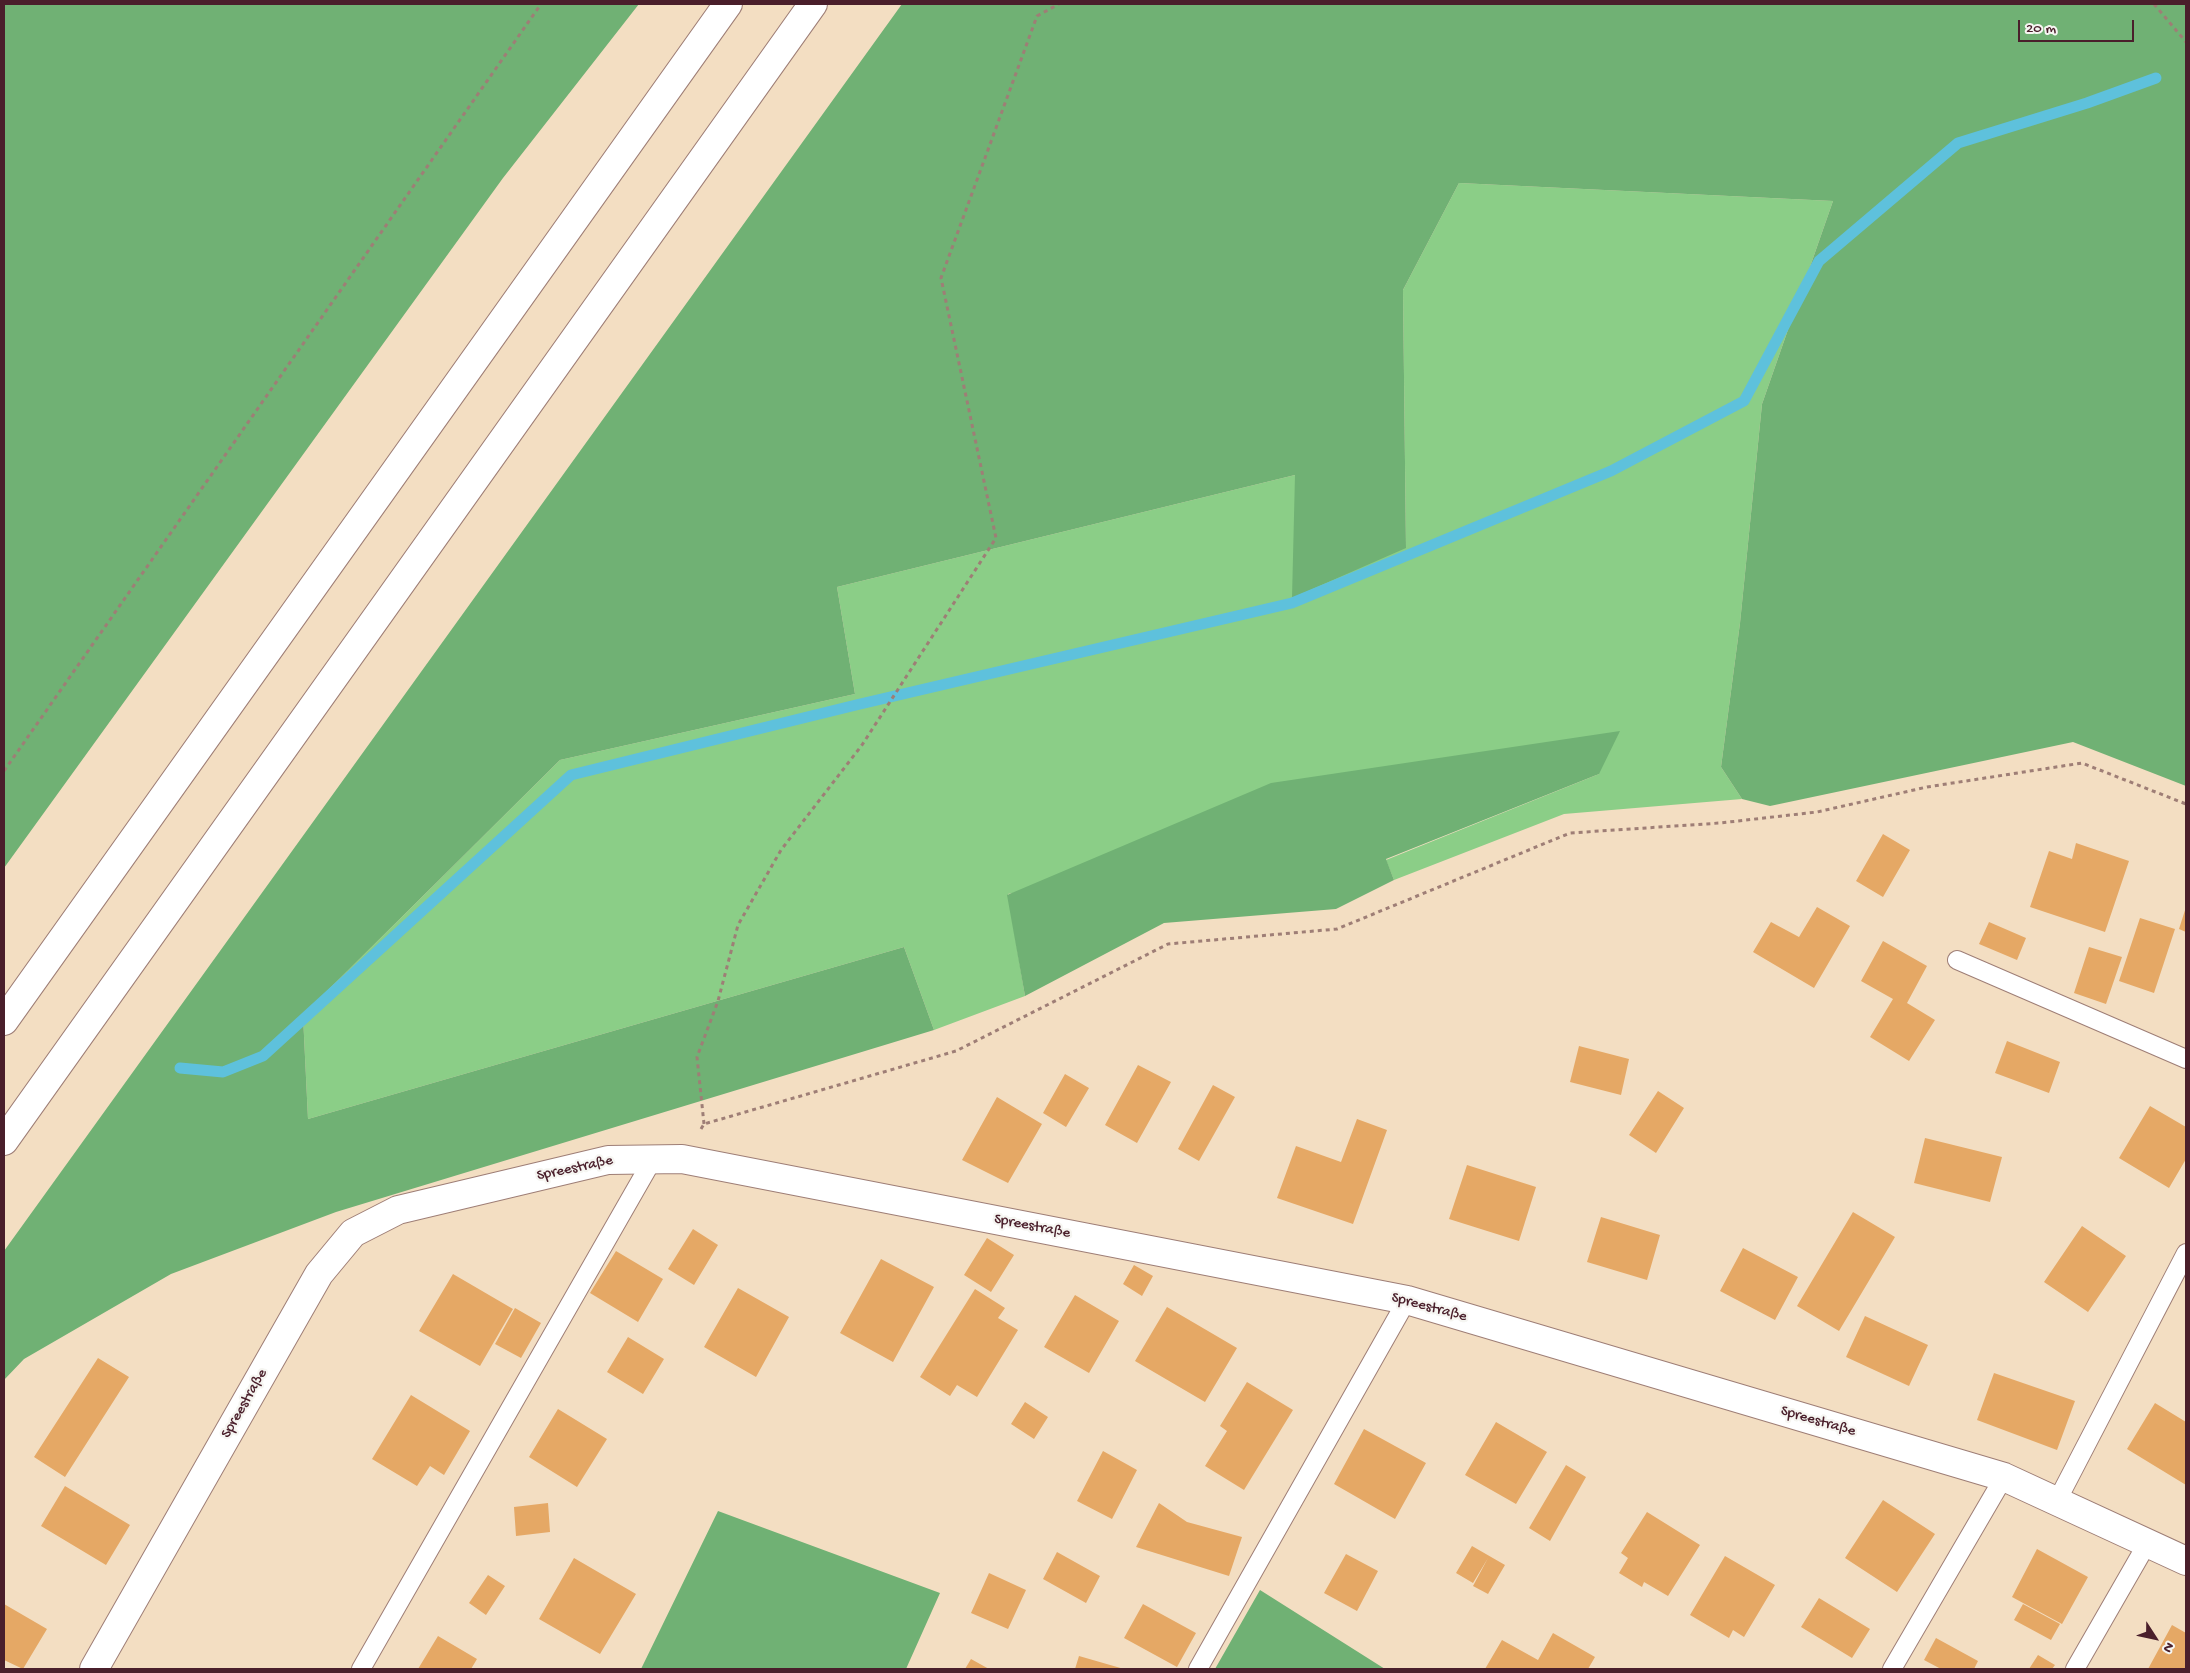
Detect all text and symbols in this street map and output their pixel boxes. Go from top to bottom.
scale bar [2020,10,2136,42]
text: 20 m [2026,20,2056,38]
street label: Spreestraße [535,1152,615,1186]
street label: Spreestraße [992,1211,1072,1243]
street label: Spreestraße [1389,1289,1469,1327]
street label: Spreestraße [218,1366,272,1442]
street label: Spreestraße [1778,1403,1858,1441]
north arrow [2130,1613,2180,1663]
text: N [2158,1638,2177,1656]

